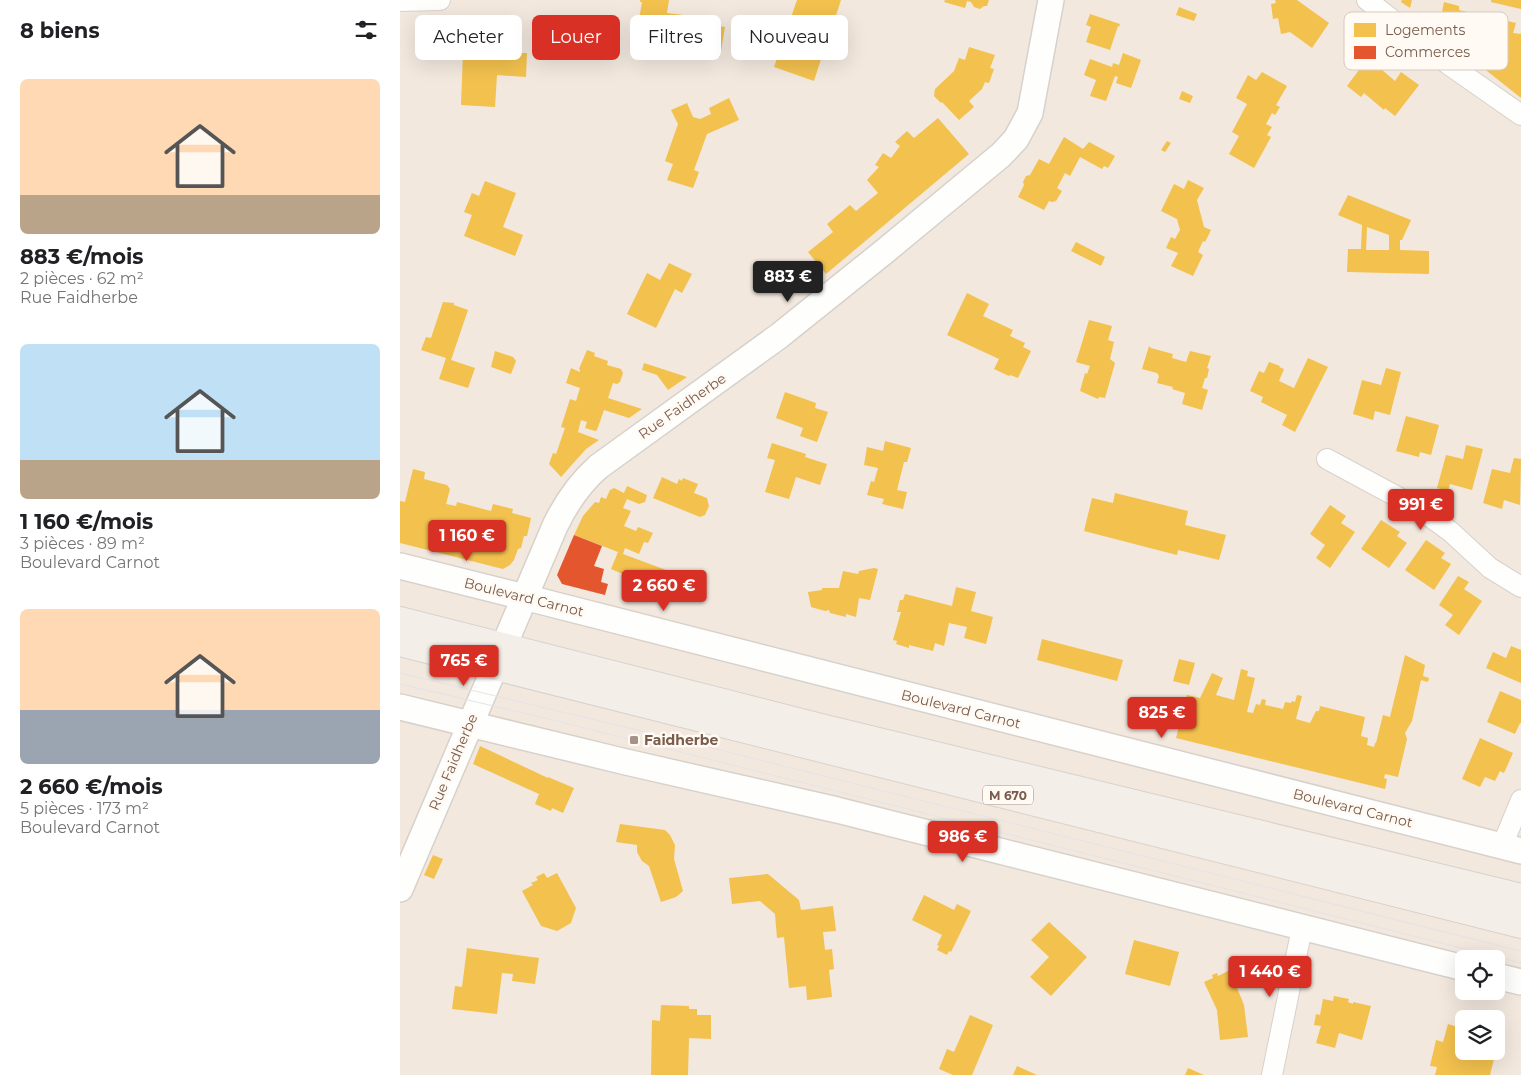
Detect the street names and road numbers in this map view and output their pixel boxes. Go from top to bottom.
street label: Rue Faidherbe [635,369,729,443]
street label: Boulevard Carnot [462,573,586,621]
street label: Boulevard Carnot [899,685,1023,733]
street label: Rue Faidherbe [425,711,481,813]
street label: Boulevard Carnot [1291,784,1415,832]
road number: M 670 [983,786,1033,804]

